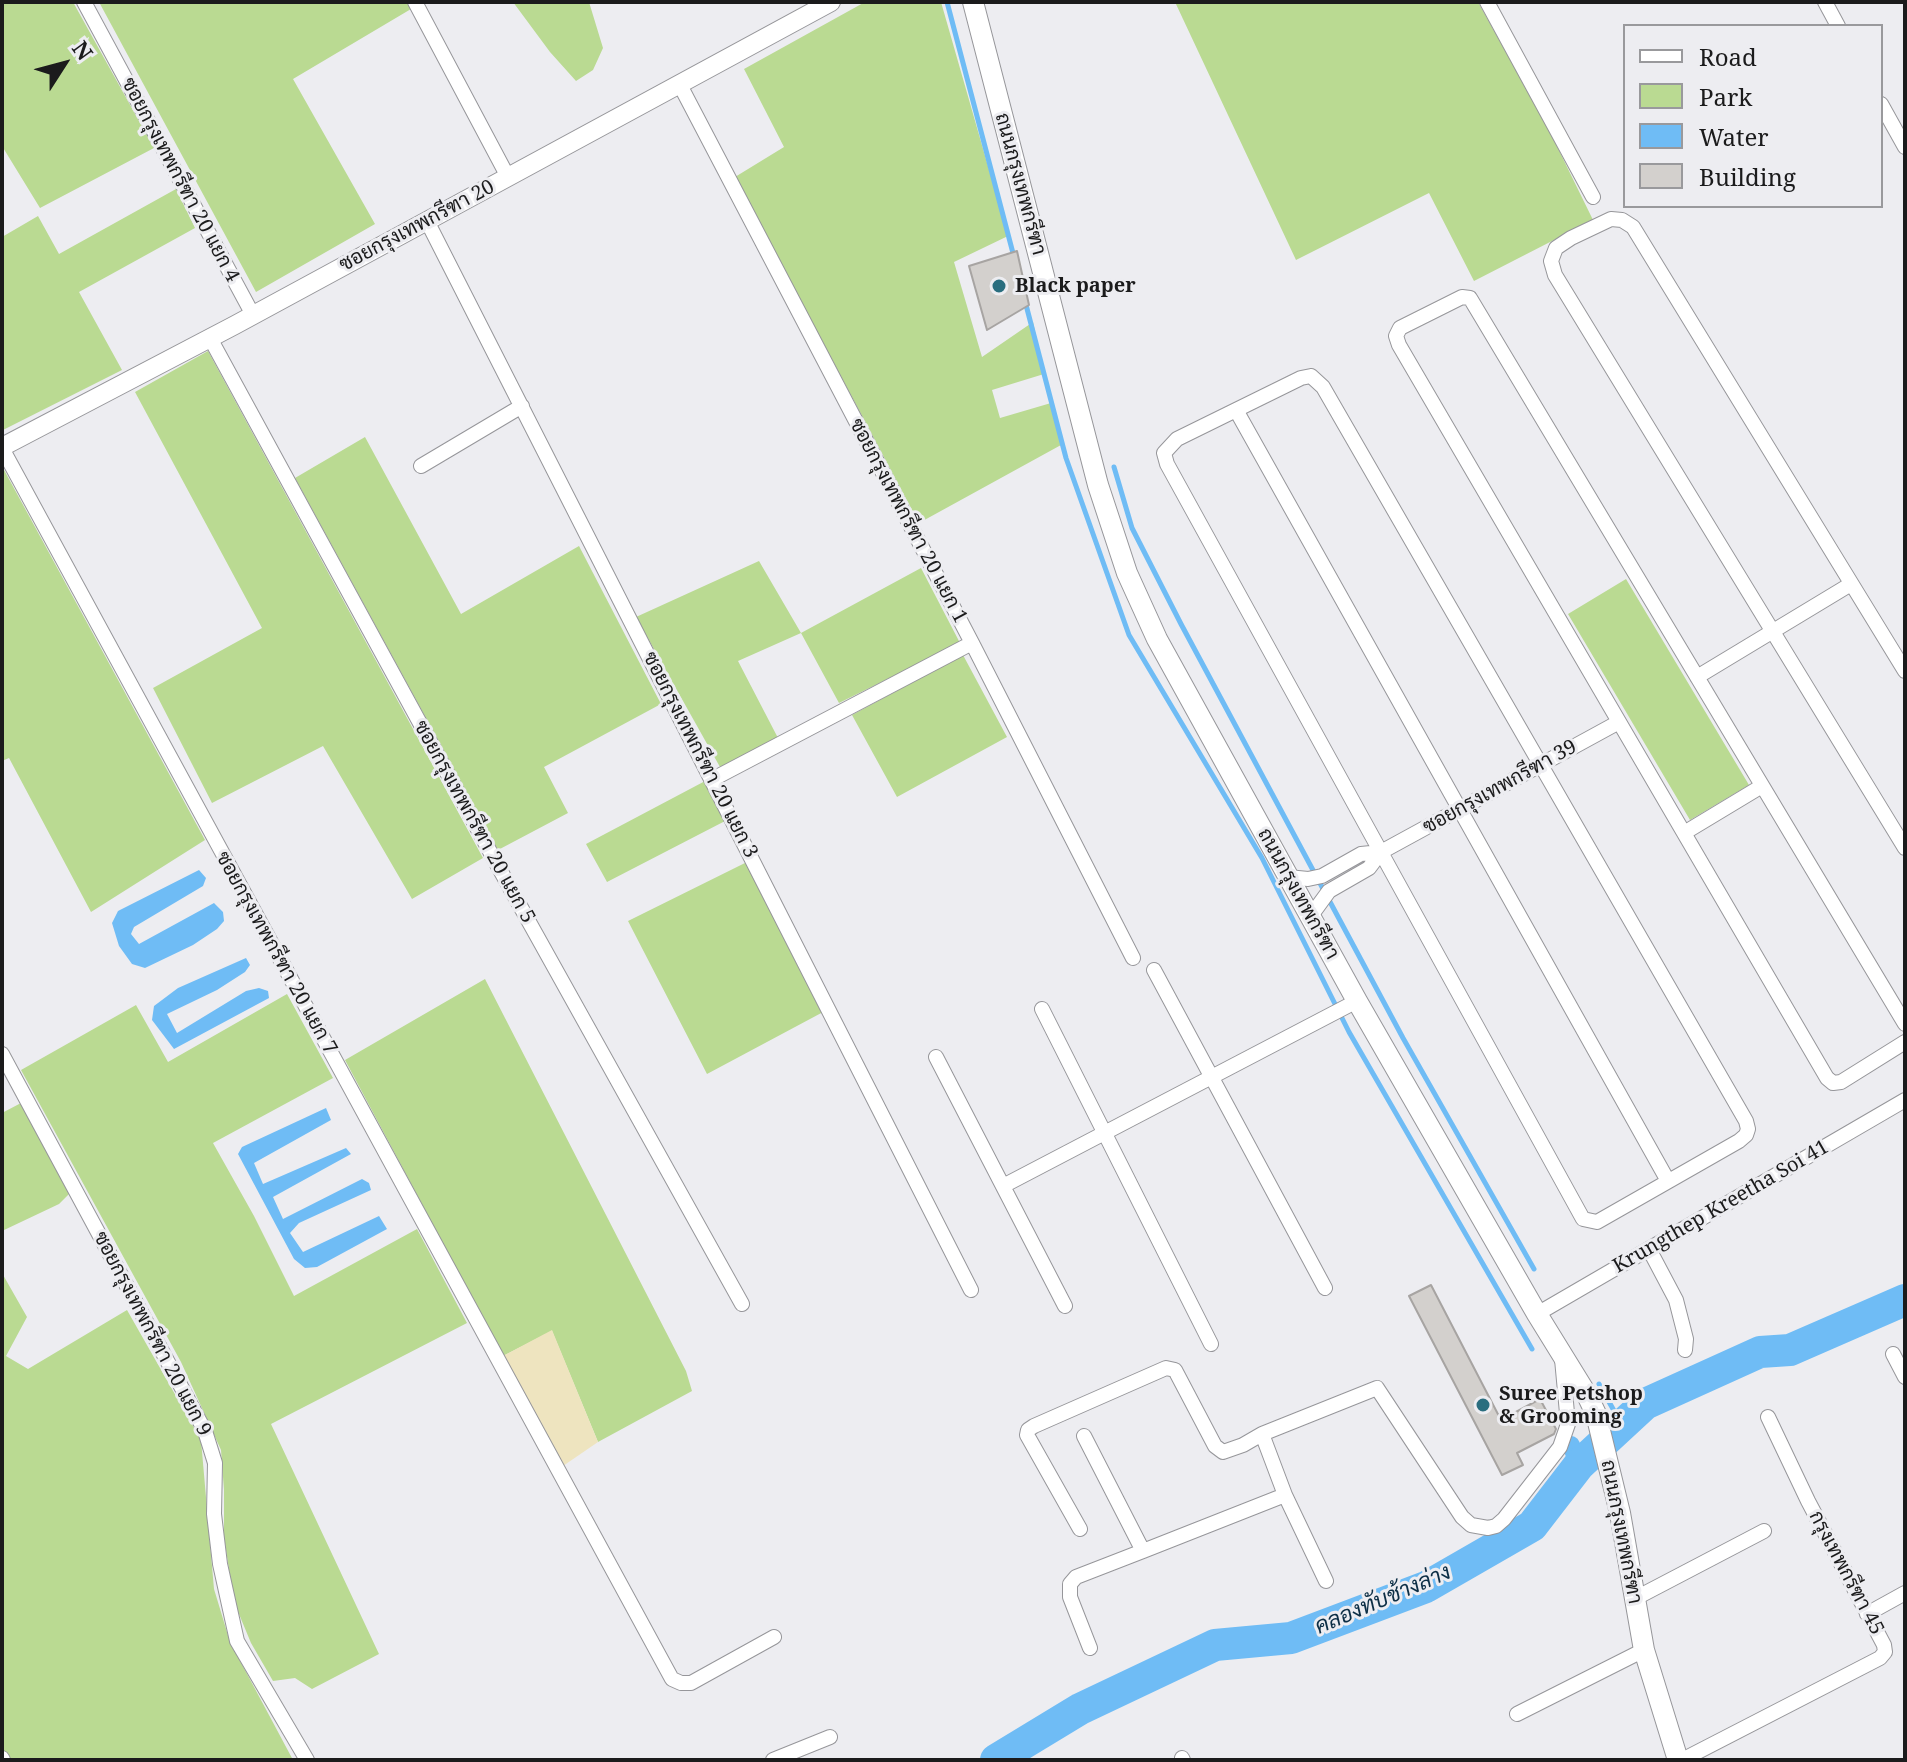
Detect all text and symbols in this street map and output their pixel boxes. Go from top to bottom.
north arrow [24,24,104,104]
legend [1623,24,1883,208]
text: N [66,34,101,66]
text: Road [1699,40,1757,73]
street label: ซอยกรุงเทพกรีฑา 20 แยก 4 [116,74,244,286]
text: Park [1699,80,1752,113]
street label: ถนนกรุงเทพกรีฑา [989,110,1051,258]
text: Water [1699,120,1769,153]
text: Building [1699,160,1796,193]
street label: ซอยกรุงเทพกรีฑา 20 [335,175,499,277]
place label: Black paper [1015,274,1136,298]
marker: Black paper [990,277,1008,295]
street label: ซอยกรุงเทพกรีฑา 20 แยก 1 [844,415,972,627]
street label: ซอยกรุงเทพกรีฑา 20 แยก 3 [637,648,763,862]
street label: ซอยกรุงเทพกรีฑา 20 แยก 5 [408,716,540,928]
street label: ซอยกรุงเทพกรีฑา 39 [1419,735,1581,839]
street label: ถนนกรุงเทพกรีฑา [1252,824,1344,964]
street label: ซอยกรุงเทพกรีฑา 20 แยก 7 [210,847,342,1059]
street label: Krungthep Kreetha Soi 41 [1609,1135,1833,1279]
street label: ซอยกรุงเทพกรีฑา 20 แยก 9 [88,1228,216,1440]
place label: Suree Petshop & Grooming [1499,1382,1643,1429]
marker: Suree Petshop & Grooming [1474,1396,1492,1414]
street label: ถนนกรุงเทพกรีฑา [1595,1458,1647,1606]
street label: กรุงเทพกรีฑา 45 [1803,1507,1889,1639]
water label: คลองทับช้างล่าง [1311,1560,1455,1640]

